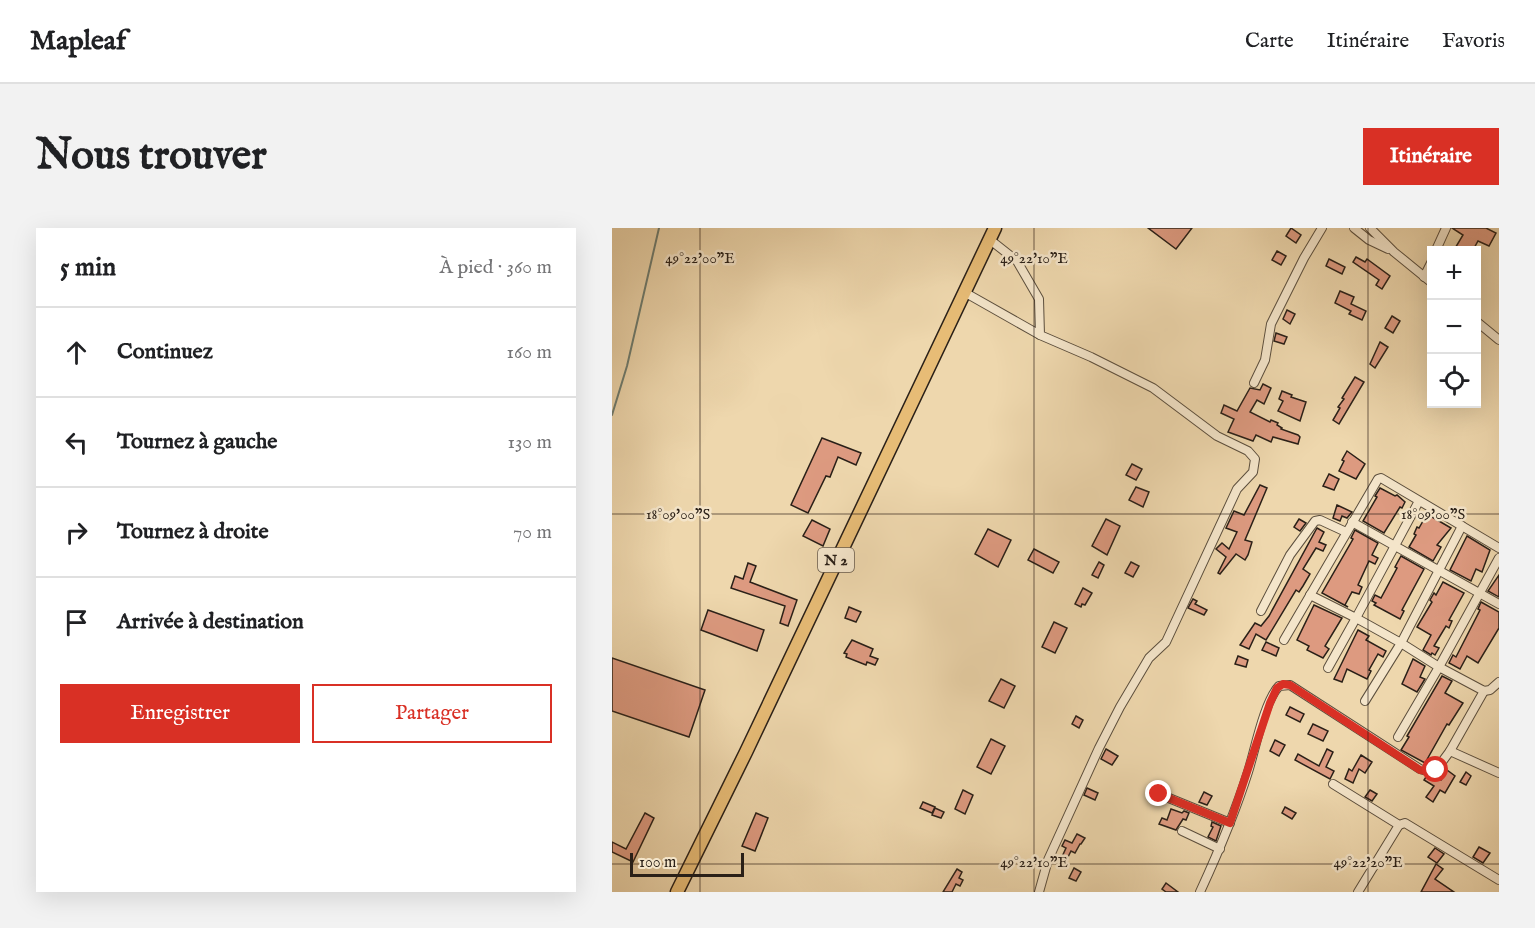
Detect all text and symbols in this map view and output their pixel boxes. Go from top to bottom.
text: Mapleaf [30,24,126,59]
text: Carte [1245,28,1294,55]
text: Itinéraire [1327,28,1409,55]
text: Favoris [1442,28,1505,55]
button: Itinéraire [1363,128,1499,185]
text: Nous trouver [36,130,267,183]
map controls [1427,246,1481,408]
button: + [1427,246,1481,300]
text: 49°22'00"E [665,249,735,268]
text: 49°22'10"E [1000,249,1068,268]
text: 5 min [60,251,116,284]
text: À pied · 360 m [440,255,552,280]
button: − [1427,300,1481,354]
icon: ahead [60,336,93,369]
text: Continuez [117,338,213,366]
text: 160 m [506,340,552,365]
button: locate [1427,354,1481,408]
icon: left [60,426,93,459]
text: Tournez à gauche [117,428,277,456]
text: 130 m [507,430,552,455]
text: 18°09'00"S [646,505,710,524]
text: 18°09'00"S [1401,505,1465,524]
icon: right [60,516,93,549]
text: Tournez à droite [117,518,268,546]
text: 70 m [513,520,552,545]
road number: N 2 [818,548,854,572]
icon: arrive [60,606,93,639]
text: Arrivée à destination [117,608,304,636]
button: Enregistrer [60,684,300,743]
button: Partager [312,684,552,743]
route start [1422,756,1448,782]
route end [1145,780,1171,806]
scale bar [630,850,744,878]
text: 100 m [639,853,676,873]
text: 49°22'10"E [1000,853,1068,872]
text: 49°22'20"E [1333,853,1403,872]

